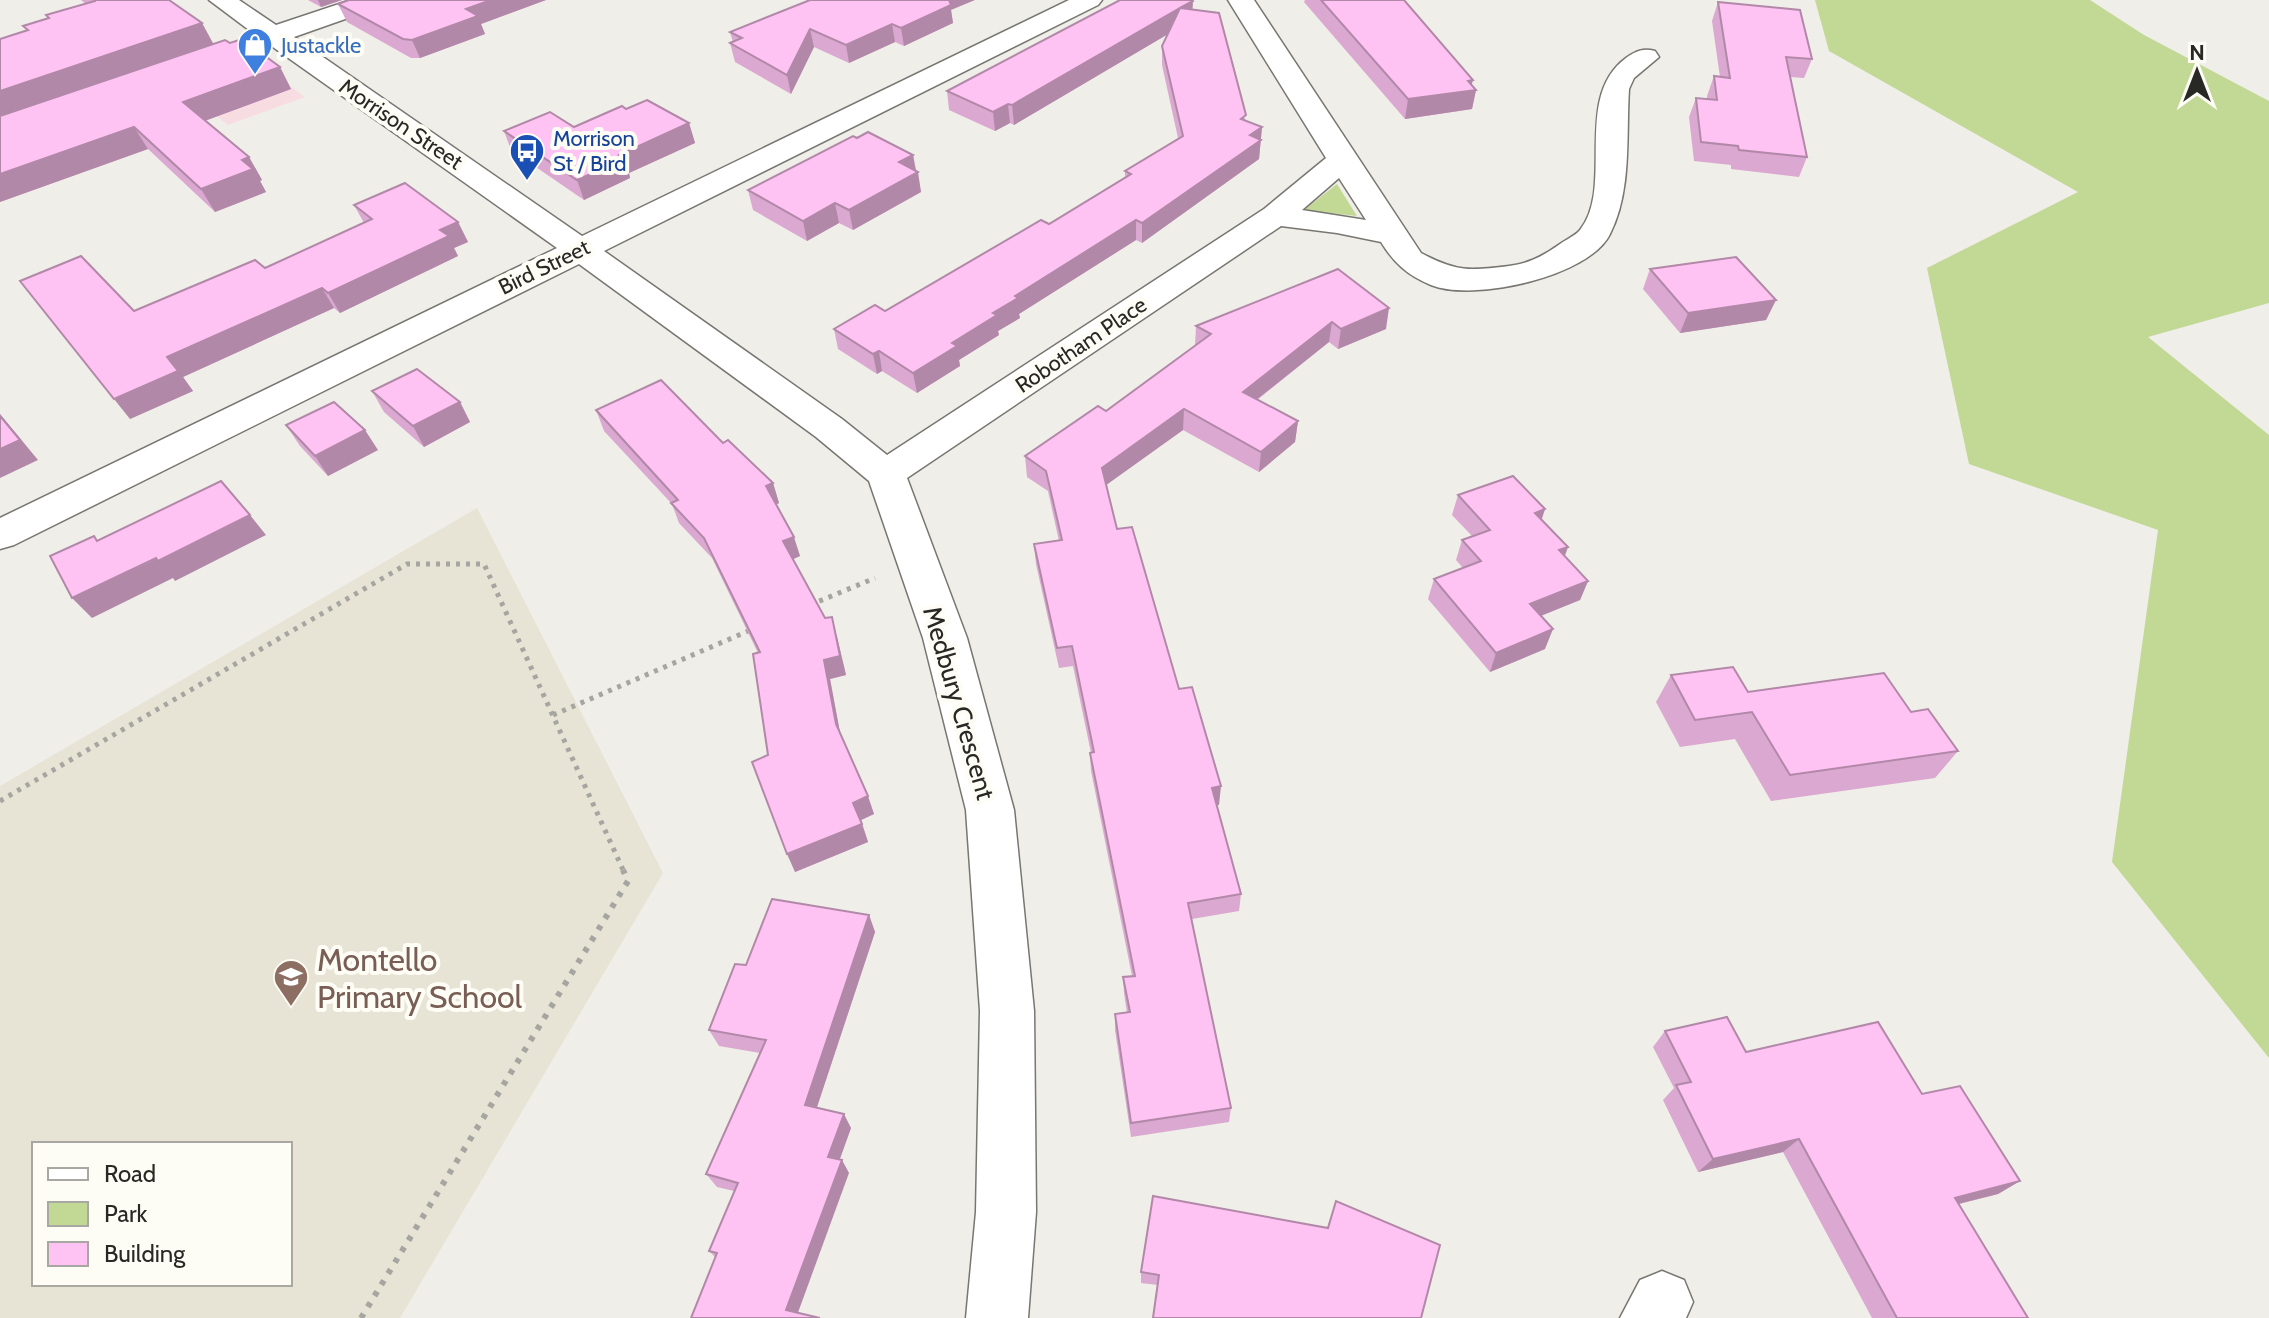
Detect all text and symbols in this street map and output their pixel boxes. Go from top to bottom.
shop icon: Justackle [236,26,274,76]
place label: Justackle [280,32,361,59]
north arrow [2157,32,2237,112]
text: N [2189,39,2205,66]
street label: Morrison Street [334,73,468,176]
place label: Morrison St / Bird [553,125,635,177]
bus stop icon: Morrison St / Bird [508,132,546,182]
street label: Bird Street [494,233,594,301]
street label: Robotham Place [1010,291,1152,399]
street label: Medbury Crescent [916,603,1002,804]
place label: Montello Primary School [317,940,523,1016]
school or university icon: Montello Primary School [272,958,310,1008]
legend [32,1142,292,1286]
text: Road [104,1159,156,1188]
text: Park [104,1199,147,1228]
text: Building [104,1239,186,1268]

